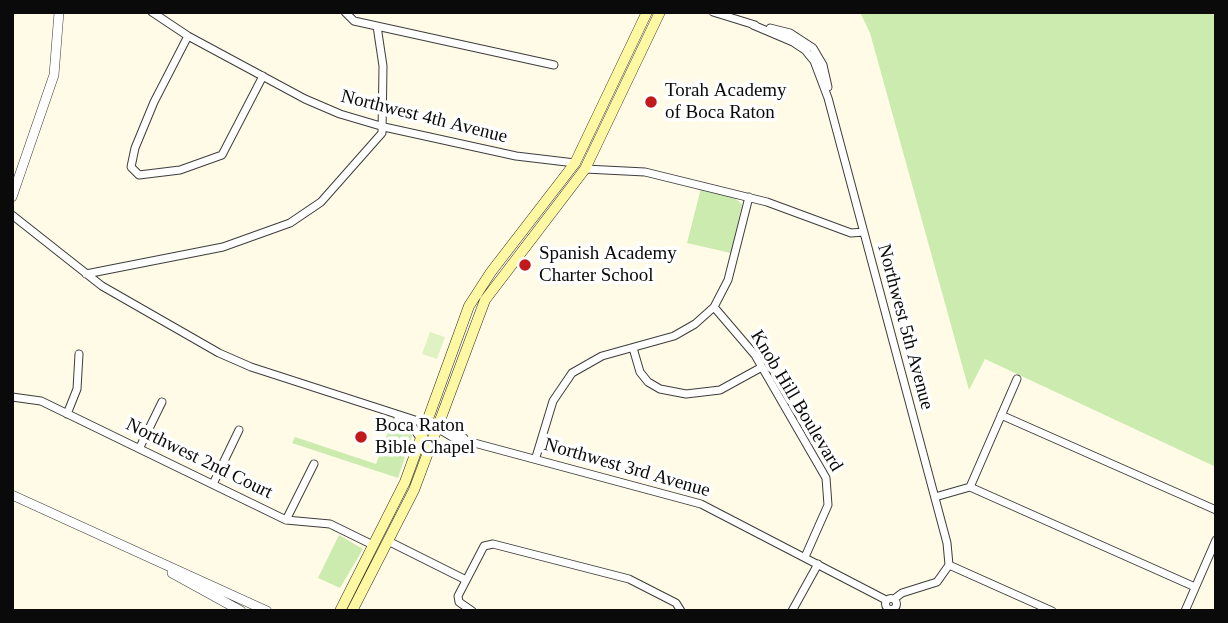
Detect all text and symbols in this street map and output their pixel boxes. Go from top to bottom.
place label: Torah Academy of Boca Raton [665,80,787,124]
street label: Northwest 4th Avenue [338,85,510,149]
marker: Torah Academy of Boca Raton [643,94,659,110]
street label: Northwest 5th Avenue [872,242,938,412]
place label: Spanish Academy Charter School [539,243,677,287]
marker: Spanish Academy Charter School [517,257,533,273]
street label: Knob Hill Boulevard [745,326,847,476]
street label: Northwest 2nd Court [122,414,276,504]
place label: Boca Raton Bible Chapel [375,415,475,459]
marker: Boca Raton Bible Chapel [353,429,369,445]
street label: Northwest 3rd Avenue [541,433,713,503]

